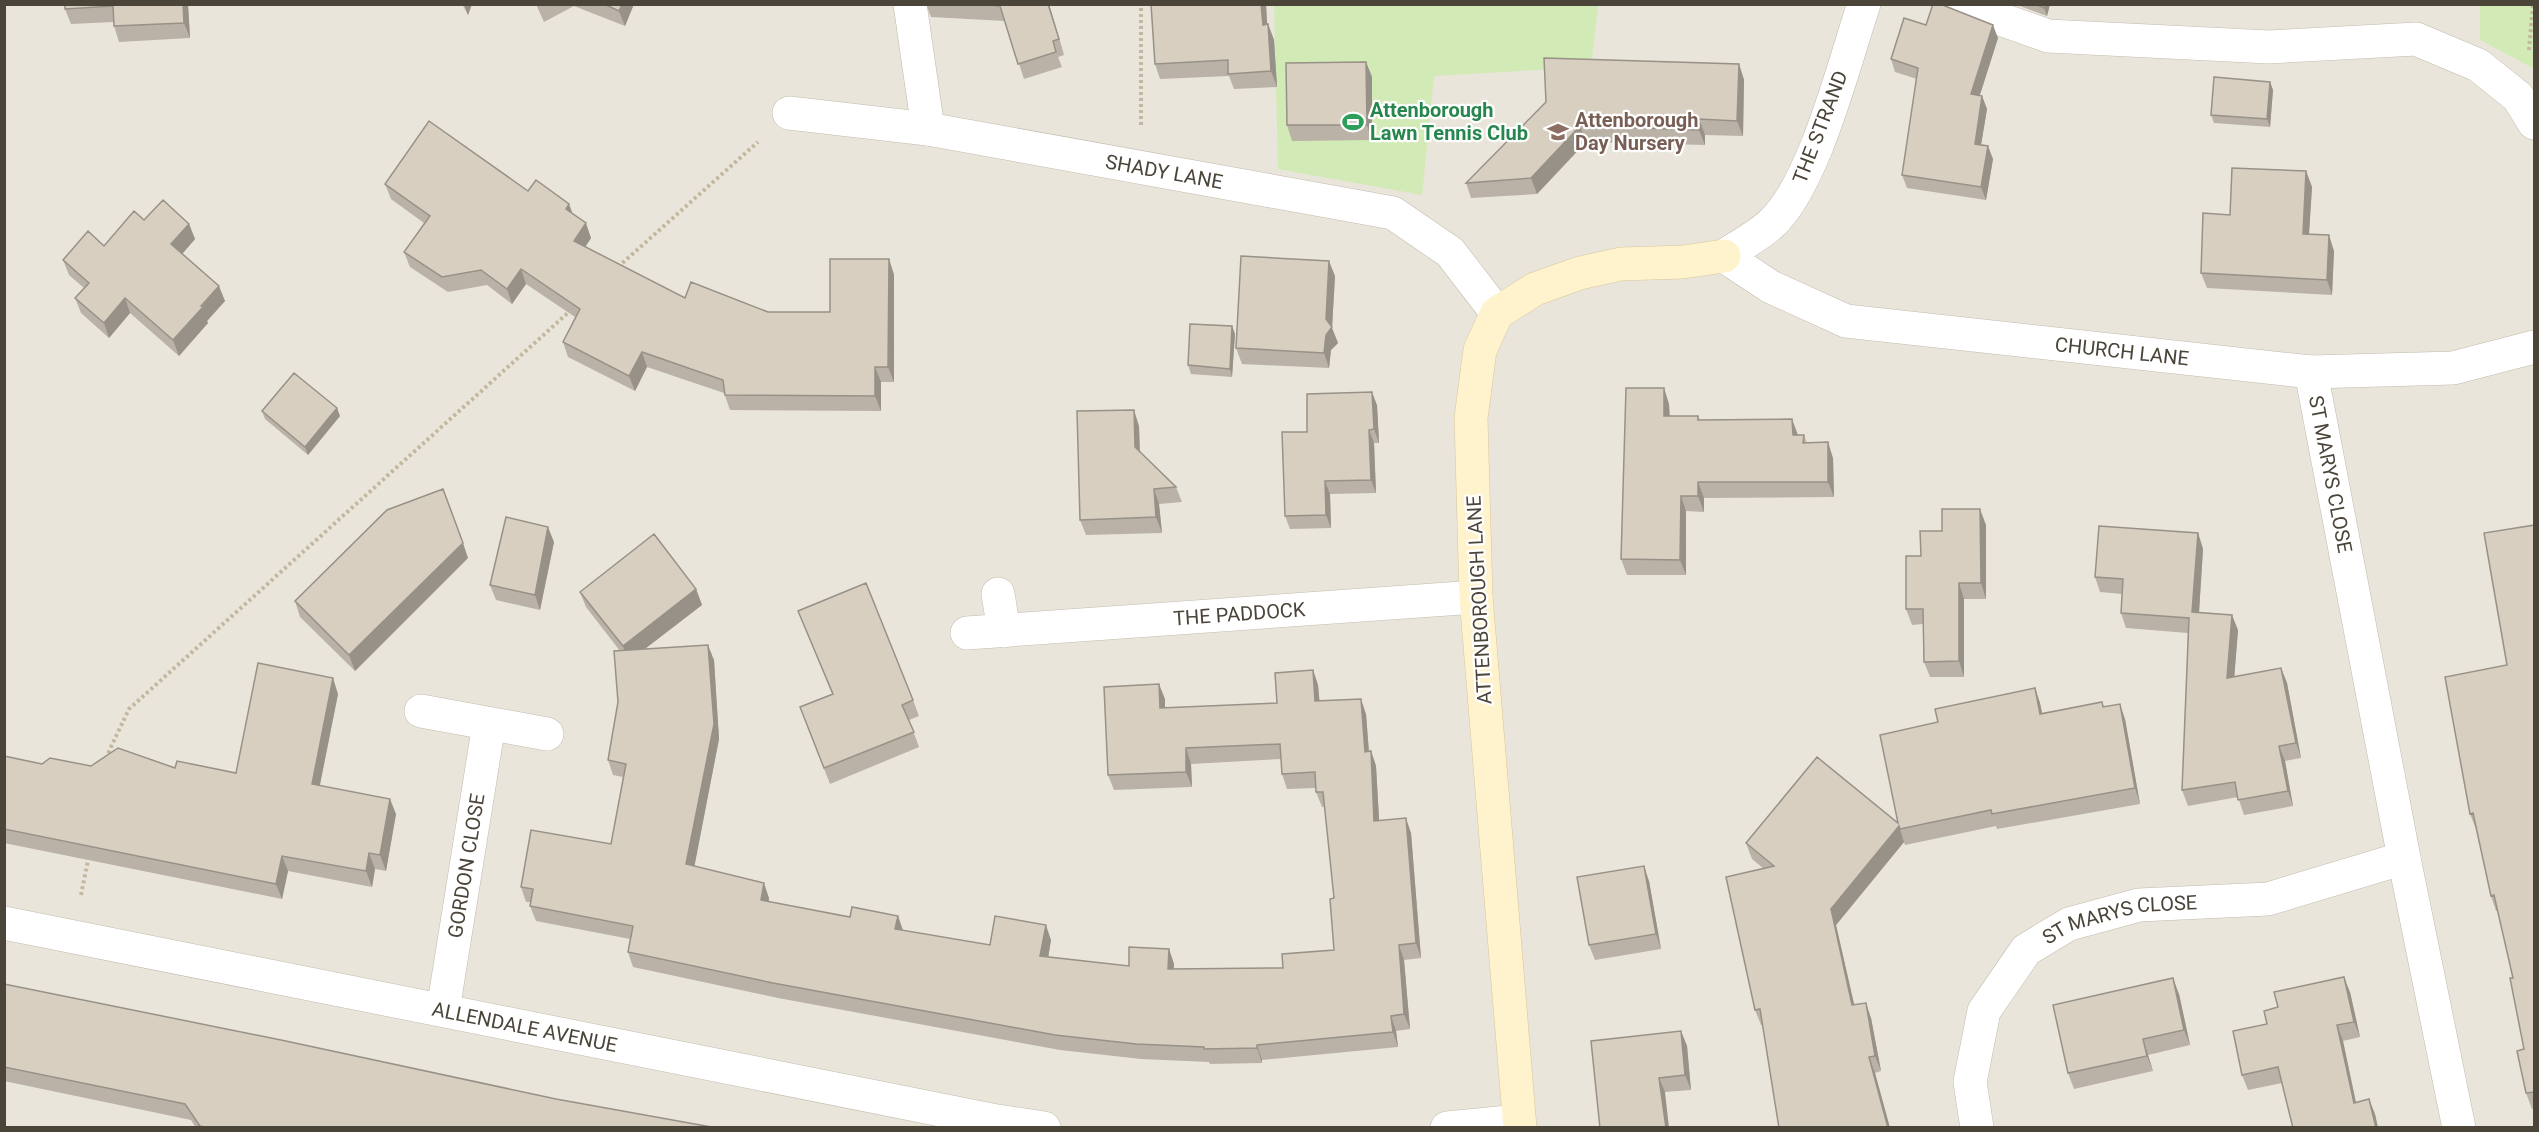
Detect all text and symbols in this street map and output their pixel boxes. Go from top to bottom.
street label: THE STRAND [1787,67,1853,187]
place label: Attenborough Lawn Tennis Club [1370,98,1528,145]
place label: Attenborough Day Nursery [1575,108,1699,155]
sports icon: Attenborough Lawn Tennis Club [1341,110,1365,134]
school or university icon: Attenborough Day Nursery [1546,120,1570,144]
street label: SHADY LANE [1104,149,1225,194]
street label: CHURCH LANE [2054,332,2190,371]
street label: ST MARYS CLOSE [2304,393,2357,555]
street label: ATTENBOROUGH LANE [1462,495,1496,705]
street label: THE PADDOCK [1172,597,1307,630]
street label: GORDON CLOSE [443,792,490,940]
street label: ST MARYS CLOSE [2038,890,2198,949]
street label: ALLENDALE AVENUE [430,997,619,1057]

